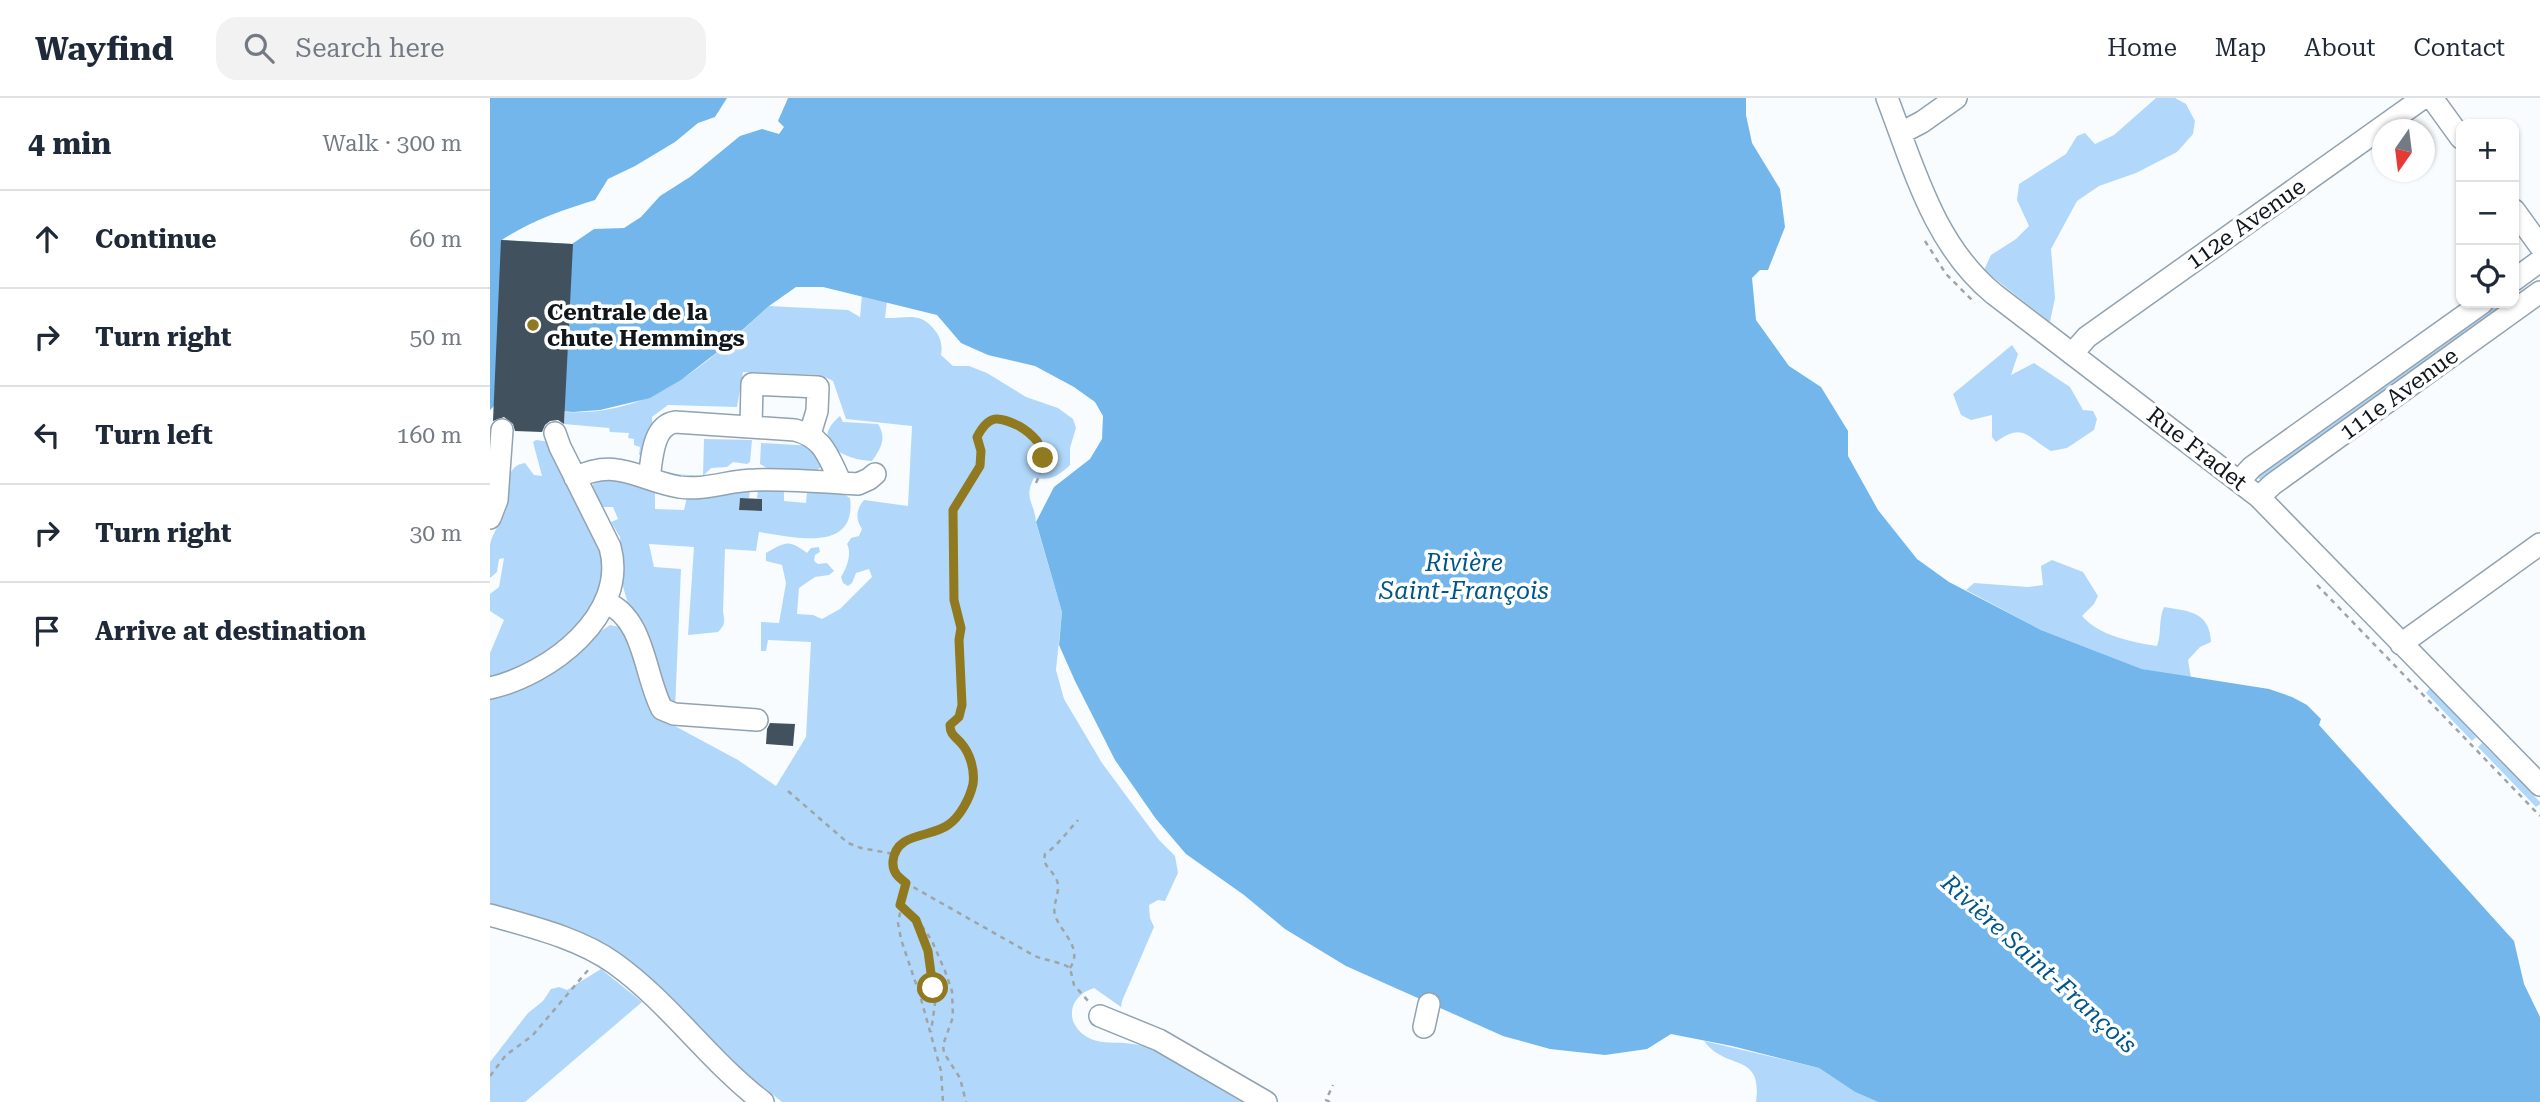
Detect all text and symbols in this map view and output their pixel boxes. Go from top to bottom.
search box [216,17,706,80]
text: Wayfind [35,29,174,68]
icon: search [240,29,278,67]
text: Search here [296,33,445,63]
text: Home [2107,34,2177,62]
text: Map [2215,34,2266,62]
text: About [2304,34,2375,62]
text: Contact [2413,34,2505,62]
north arrow [2372,119,2435,182]
map controls [2456,119,2519,308]
button: + [2456,119,2519,182]
text: 4 min [28,126,111,161]
text: Walk · 300 m [323,130,462,157]
street label: 112e Avenue [2181,173,2311,275]
button: − [2456,182,2519,245]
icon: ahead [28,220,66,258]
text: Continue [95,224,217,254]
text: 60 m [409,226,462,253]
button: locate [2456,245,2519,308]
place label: Centrale de la chute Hemmings [547,299,745,352]
marker: Centrale de la chute Hemmings [525,317,541,333]
icon: right [28,318,66,356]
text: Turn right [95,322,231,352]
text: 50 m [409,324,462,351]
street label: 111e Avenue [2335,342,2463,446]
street label: Rue Fradet [2142,402,2253,497]
icon: left [28,416,66,454]
text: Turn left [95,420,213,450]
text: 160 m [397,422,462,449]
route end [1027,442,1058,473]
icon: right [28,514,66,552]
text: Turn right [95,518,231,548]
text: 30 m [409,520,462,547]
water label: Rivière Saint-François [1378,549,1549,605]
icon: arrive [28,612,66,650]
text: Arrive at destination [95,616,366,646]
water label: Rivière Saint-François [1935,868,2142,1059]
route start [917,972,948,1003]

